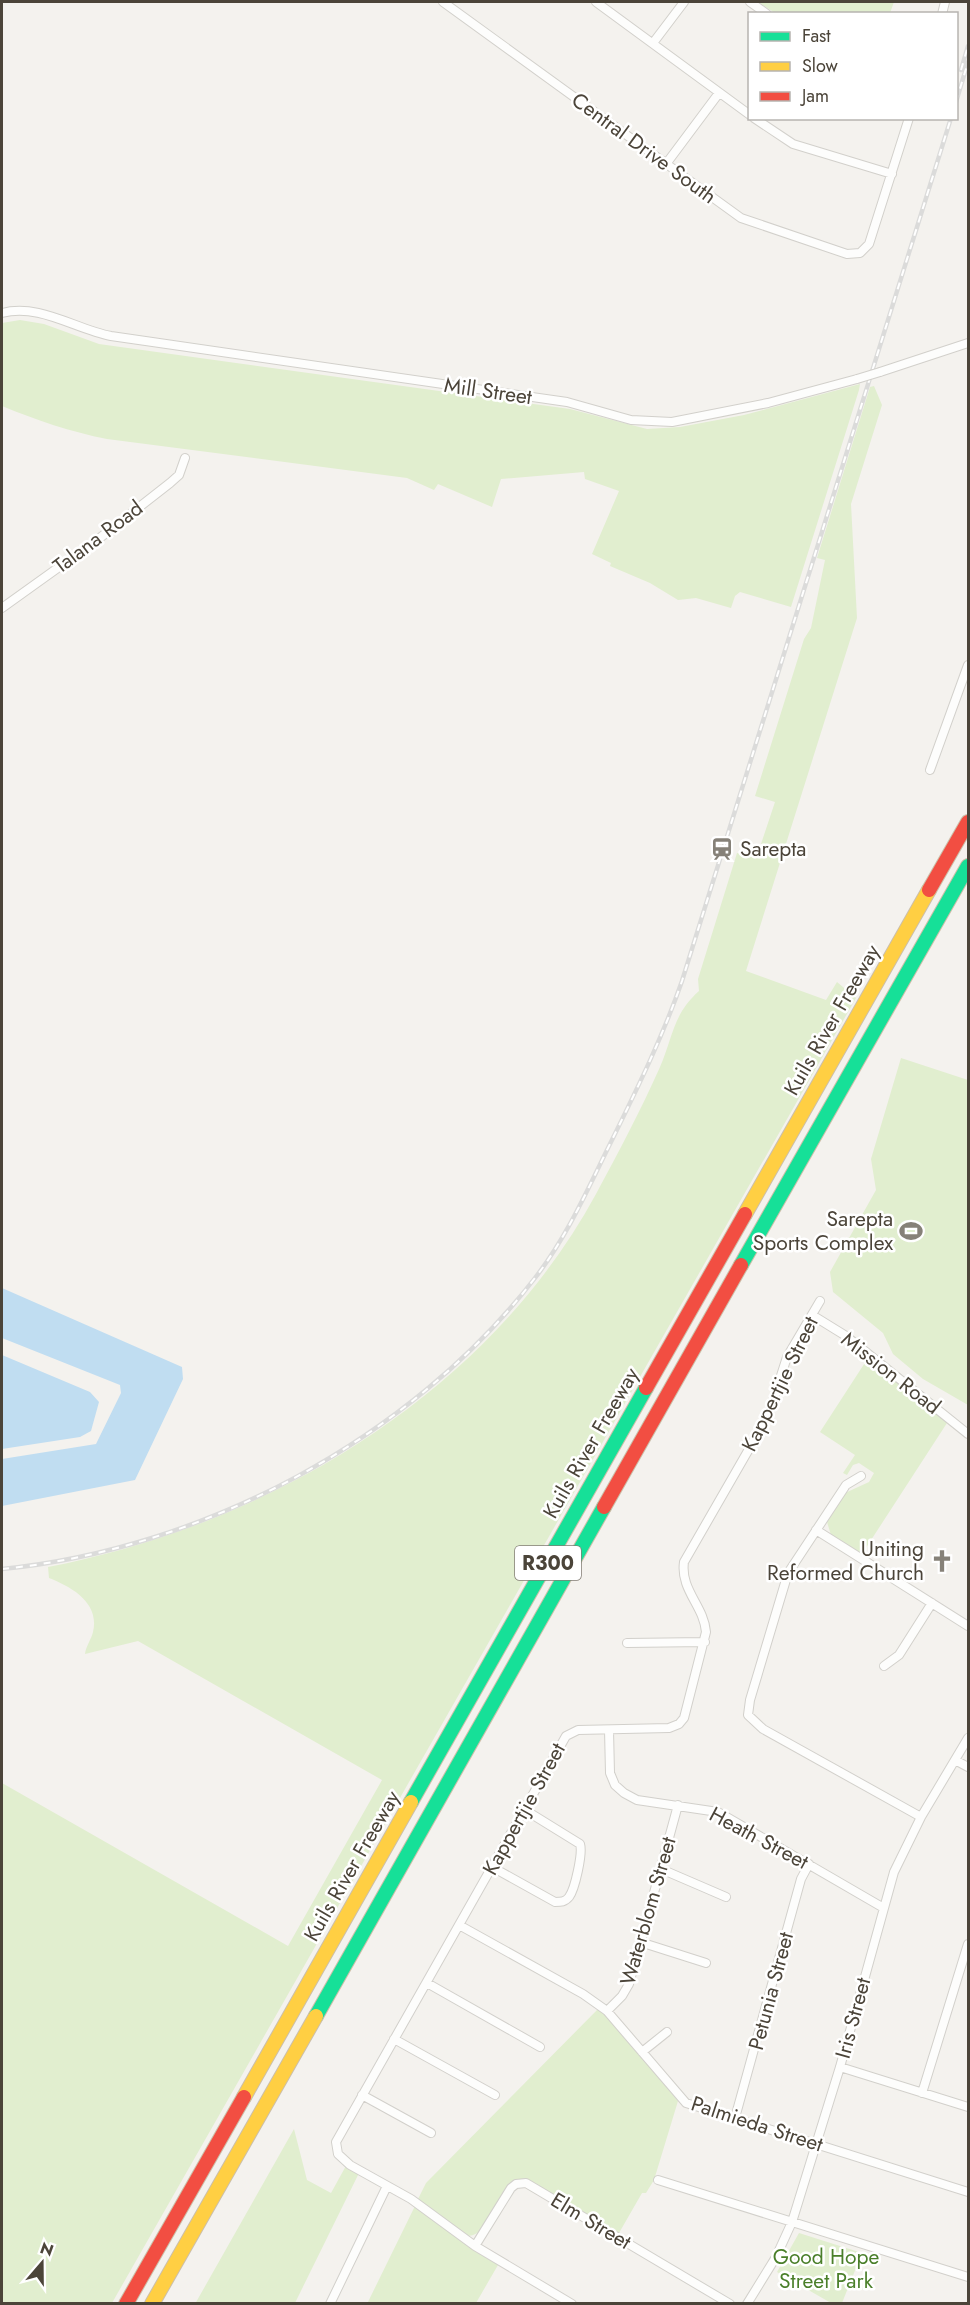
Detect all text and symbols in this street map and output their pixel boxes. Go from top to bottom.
legend [748,12,958,120]
text: Fast [802,23,831,49]
text: Slow [802,53,839,79]
text: Jam [800,83,829,109]
street label: Central Drive South [565,85,723,211]
street label: Mill Street [442,370,534,412]
street label: Talana Road [47,493,149,581]
place label: Sarepta [740,834,806,864]
station icon: Sarepta [709,836,735,862]
street label: Kuils River Freeway [777,938,888,1101]
place label: Sarepta Sports Complex [753,1204,893,1258]
sports icon: Sarepta Sports Complex [898,1218,924,1244]
street label: Kappertjie Street [734,1311,826,1457]
street label: Mission Road [835,1325,947,1421]
street label: Kuils River Freeway [536,1361,647,1524]
place label: Uniting Reformed Church [767,1534,924,1588]
road number: R300 [515,1546,581,1580]
church icon: Uniting Reformed Church [929,1548,955,1574]
street label: Kappertjie Street [475,1737,573,1881]
street label: Kuils River Freeway [297,1784,408,1947]
street label: Heath Street [704,1799,814,1877]
street label: Waterblom Street [613,1833,683,1989]
street label: Petunia Street [741,1929,801,2053]
street label: Iris Street [828,1974,878,2062]
street label: Palmieda Street [687,2089,827,2159]
street label: Elm Street [545,2185,637,2257]
north arrow [12,2233,72,2293]
text: N [37,2236,57,2262]
park label: Good Hope Street Park [773,2242,880,2296]

